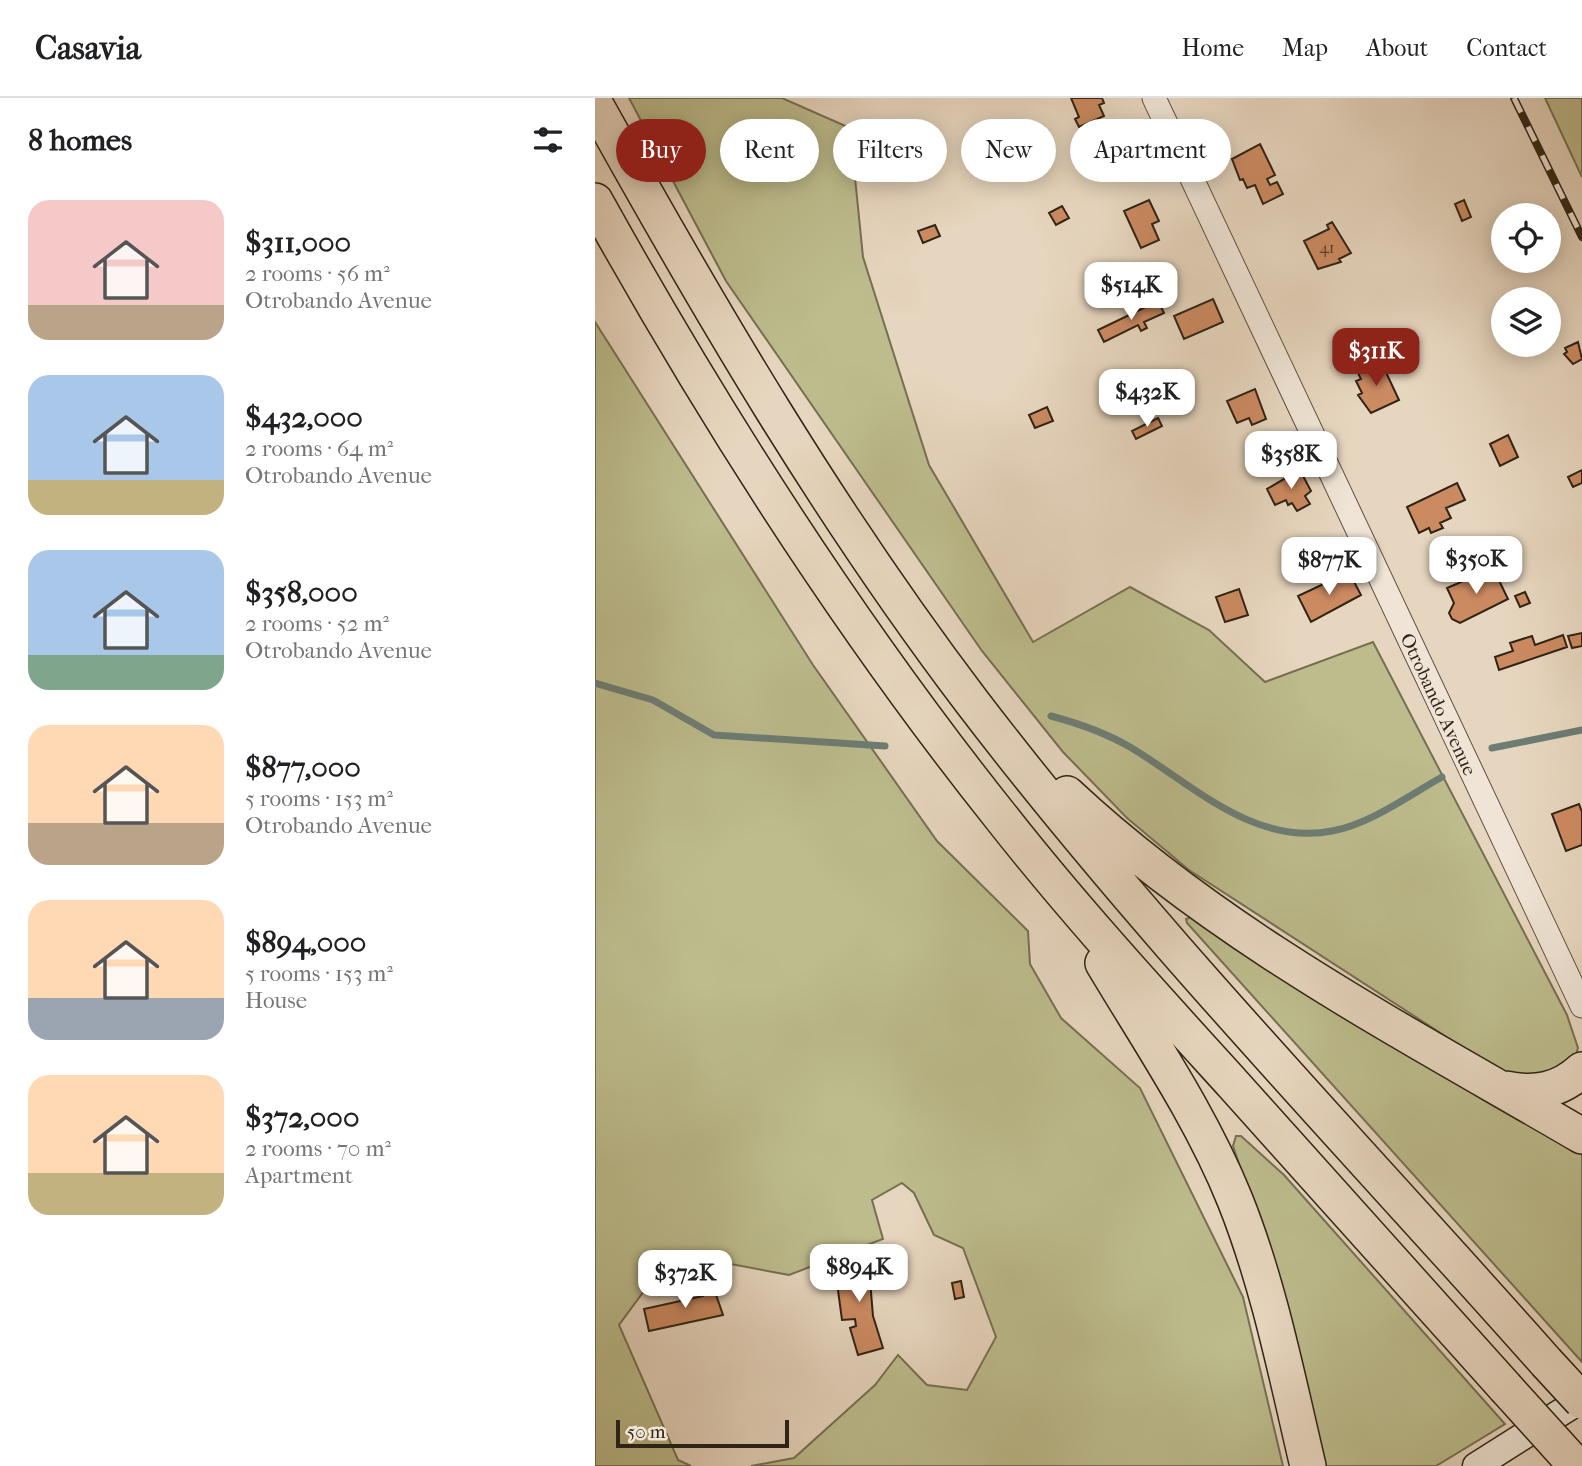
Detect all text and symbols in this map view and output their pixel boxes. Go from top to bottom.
text: Casavia [35,29,141,68]
text: Home [1182,34,1244,62]
text: Map [1282,34,1328,62]
text: About [1366,34,1428,62]
text: Contact [1466,34,1547,62]
chip: Buy [616,119,706,182]
chip: Rent [720,119,819,182]
chip: Filters [833,119,947,182]
chip: New [961,119,1056,182]
chip: Apartment [1070,119,1231,182]
icon: filters [529,121,567,159]
text: 8 homes [28,123,132,158]
map controls [1491,203,1561,357]
button: locate [1491,203,1561,273]
text: $311,000 [245,225,351,260]
icon: home [84,228,168,312]
house number: 41 [1319,238,1335,257]
text: 2 rooms · 56 m² [245,260,390,287]
pin: $514K [1082,262,1180,322]
text: $514K [1100,271,1162,298]
text: Otrobando Avenue [245,287,432,314]
button: layers [1491,287,1561,357]
pin: $311K [1327,328,1425,388]
text: $311K [1348,337,1404,364]
pin: $432K [1098,370,1196,429]
text: $432K [1115,378,1179,405]
text: $432,000 [245,400,363,435]
icon: home [84,403,168,487]
pin: $358K [1242,432,1340,491]
text: 2 rooms · 64 m² [245,435,393,462]
text: $358K [1261,440,1321,467]
text: Otrobando Avenue [245,462,432,489]
pin: $350K [1427,536,1525,596]
pin: $877K [1280,538,1378,597]
text: $350K [1445,545,1507,572]
text: $877K [1297,546,1361,573]
text: $358,000 [245,575,358,610]
icon: home [84,578,168,662]
text: 2 rooms · 52 m² [245,610,389,637]
street label: Otrobando Avenue [1395,630,1481,779]
text: Otrobando Avenue [245,637,432,664]
text: $877,000 [245,750,361,785]
icon: home [84,753,168,837]
text: 5 rooms · 153 m² [245,785,393,812]
text: Otrobando Avenue [245,812,432,839]
text: $894,000 [245,925,366,960]
icon: home [84,928,168,1012]
text: 5 rooms · 153 m² [245,960,393,987]
text: House [245,987,307,1014]
text: $372,000 [245,1100,359,1135]
icon: home [84,1103,168,1187]
text: 2 rooms · 70 m² [245,1135,391,1162]
text: Apartment [245,1162,353,1189]
pin: $894K [810,1244,908,1304]
pin: $372K [636,1250,734,1310]
text: $894K [826,1253,892,1280]
text: $372K [654,1259,716,1286]
scale bar [616,1417,789,1449]
text: 50 m [627,1421,666,1443]

